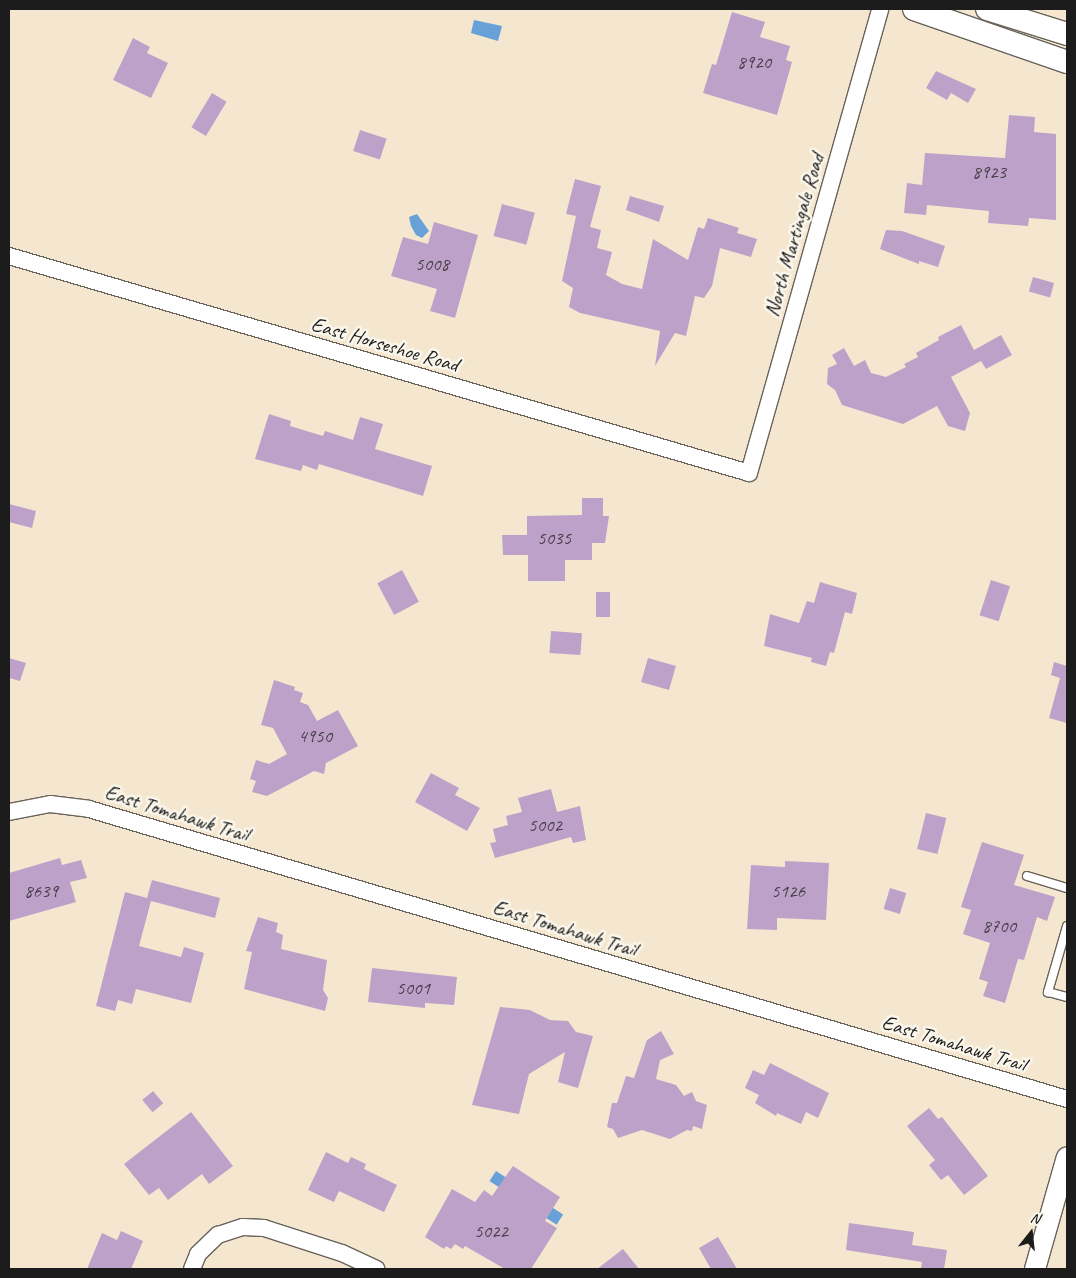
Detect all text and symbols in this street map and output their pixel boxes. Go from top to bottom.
house number: 8920 [737,52,771,74]
street label: North Martingale Road [759,151,829,319]
house number: 8923 [972,162,1006,184]
house number: 5008 [415,254,449,276]
street label: East Horseshoe Road [309,311,461,377]
house number: 5035 [537,528,571,550]
house number: 4950 [298,726,332,748]
street label: East Tomahawk Trail [102,779,252,847]
house number: 5002 [528,815,562,837]
house number: 8639 [24,881,58,903]
house number: 5126 [771,881,805,903]
street label: East Tomahawk Trail [490,894,640,962]
house number: 8700 [982,916,1016,938]
house number: 5001 [396,978,430,1000]
street label: East Tomahawk Trail [879,1009,1029,1077]
north arrow [1006,1208,1056,1258]
text: N [1029,1209,1042,1227]
house number: 5022 [474,1221,508,1243]

